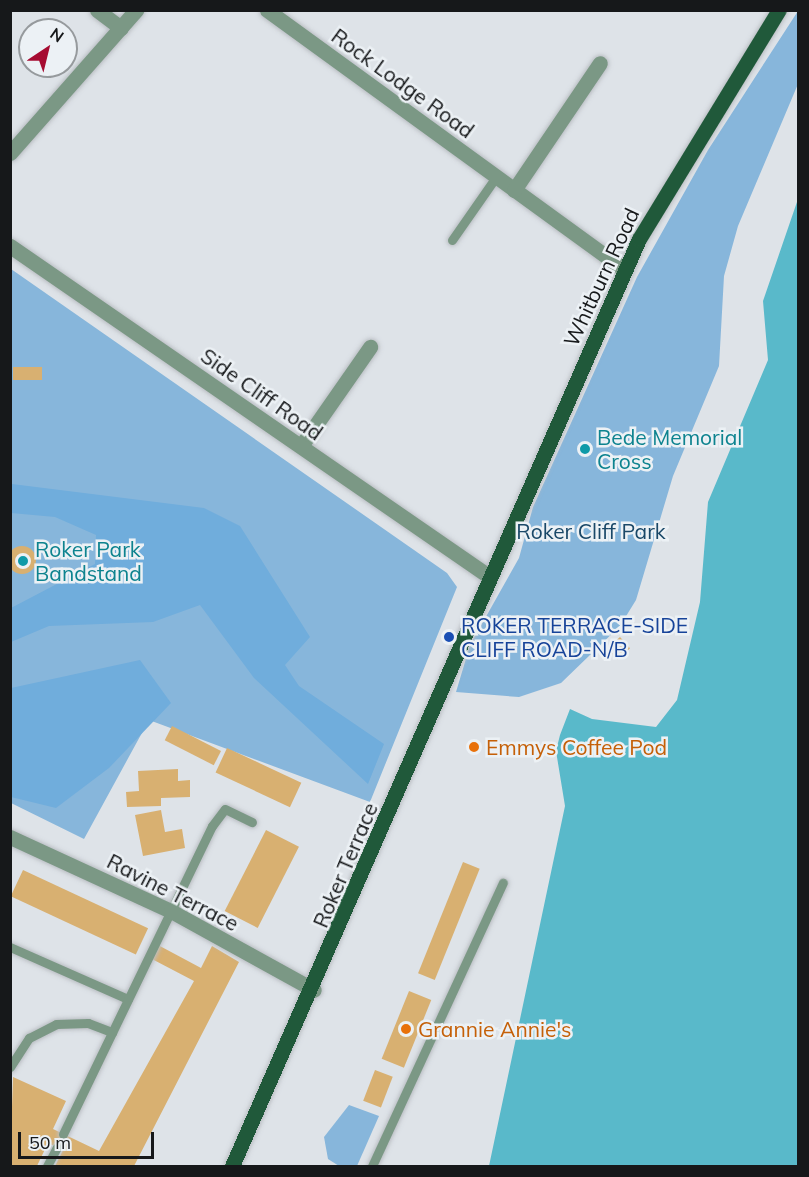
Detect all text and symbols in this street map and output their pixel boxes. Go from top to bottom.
north arrow [18,18,78,78]
text: N [46,23,68,47]
street label: Rock Lodge Road [327,23,479,143]
street label: Whitburn Road [558,204,644,350]
street label: Side Cliff Road [196,343,328,445]
place label: Bede Memorial Cross [597,424,742,474]
marker: Bede Memorial Cross [578,442,592,456]
park label: Roker Cliff Park [516,518,666,544]
place label: Roker Park Bandstand [35,536,142,586]
marker: Roker Park Bandstand [16,554,30,568]
place label: ROKER TERRACE-SIDE CLIFF ROAD-N/B [461,612,688,662]
marker: ROKER TERRACE-SIDE CLIFF ROAD-N/B [442,630,456,644]
place label: Emmys Coffee Pod [486,734,667,760]
marker: Emmys Coffee Pod [467,740,481,754]
street label: Roker Terrace [307,799,383,931]
street label: Ravine Terrace [103,848,243,936]
place label: Grannie Annie's [418,1016,572,1042]
marker: Grannie Annie's [399,1022,413,1036]
scale bar [21,1120,158,1158]
text: 50 m [29,1131,71,1154]

